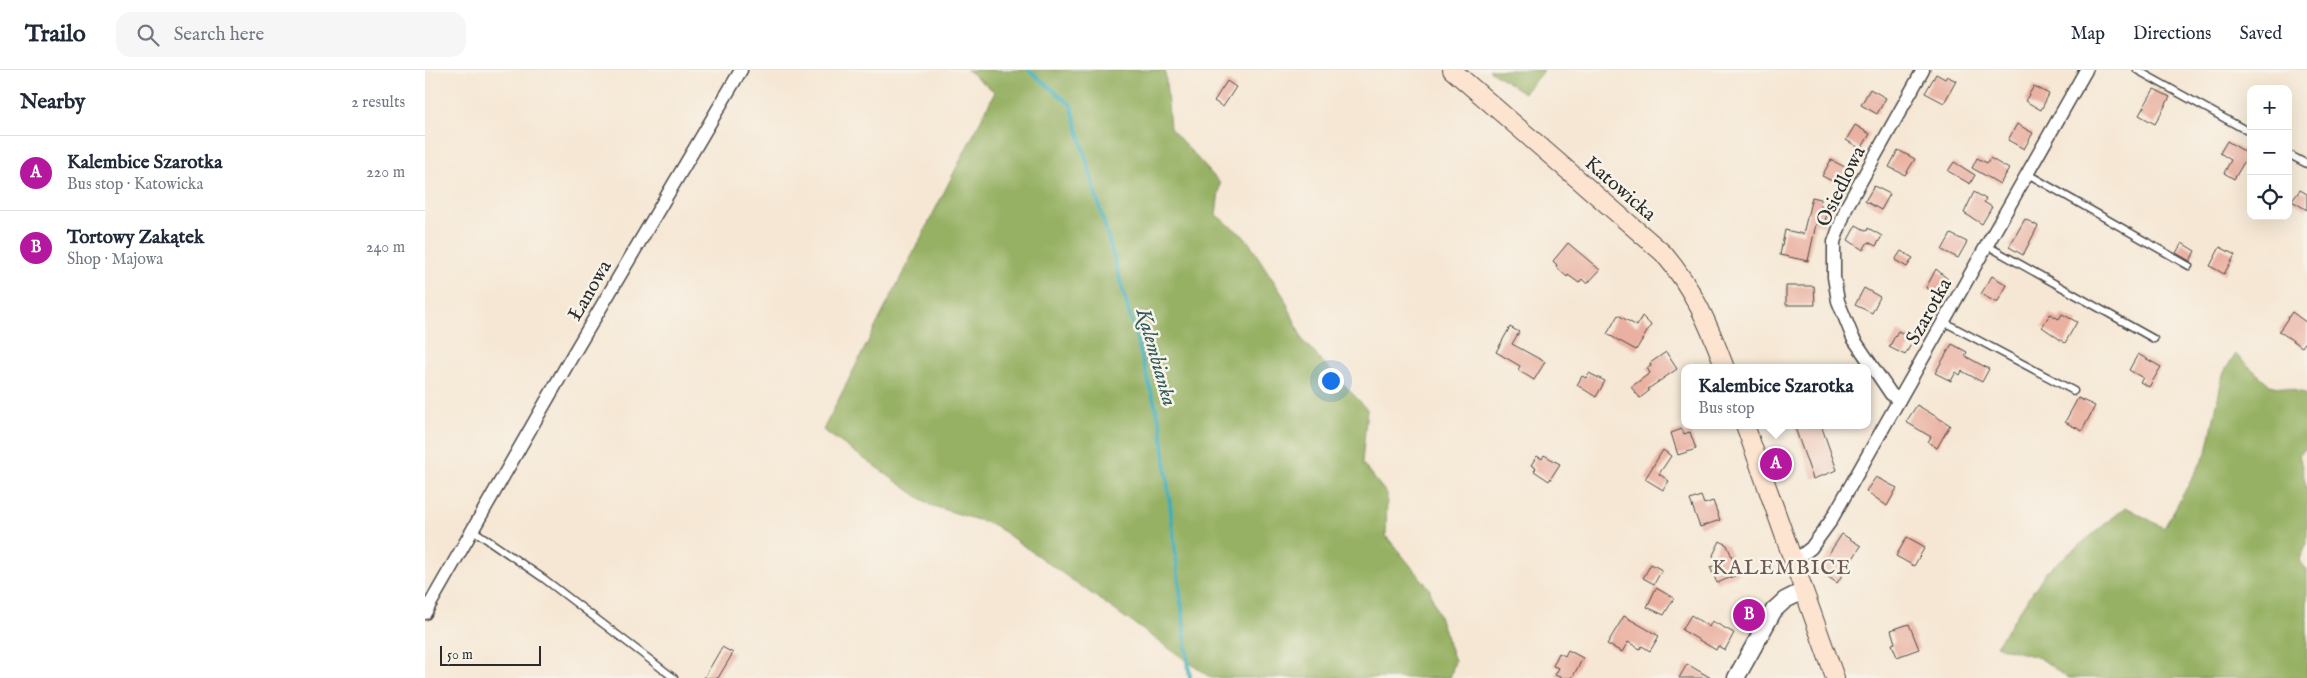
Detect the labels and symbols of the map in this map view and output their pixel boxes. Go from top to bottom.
street label: Osiedlowa [1811,142,1872,231]
street label: Katowicka [1579,151,1661,227]
street label: Łanowa [563,256,618,326]
street label: Szarotka [1901,274,1958,349]
water label: Kalembianka [1128,304,1182,409]
your location [1318,368,1344,394]
pin: A [1760,445,1792,483]
district label: KALEMBICE [1712,555,1852,582]
pin: B [1733,596,1765,634]
scale bar [440,643,541,666]

